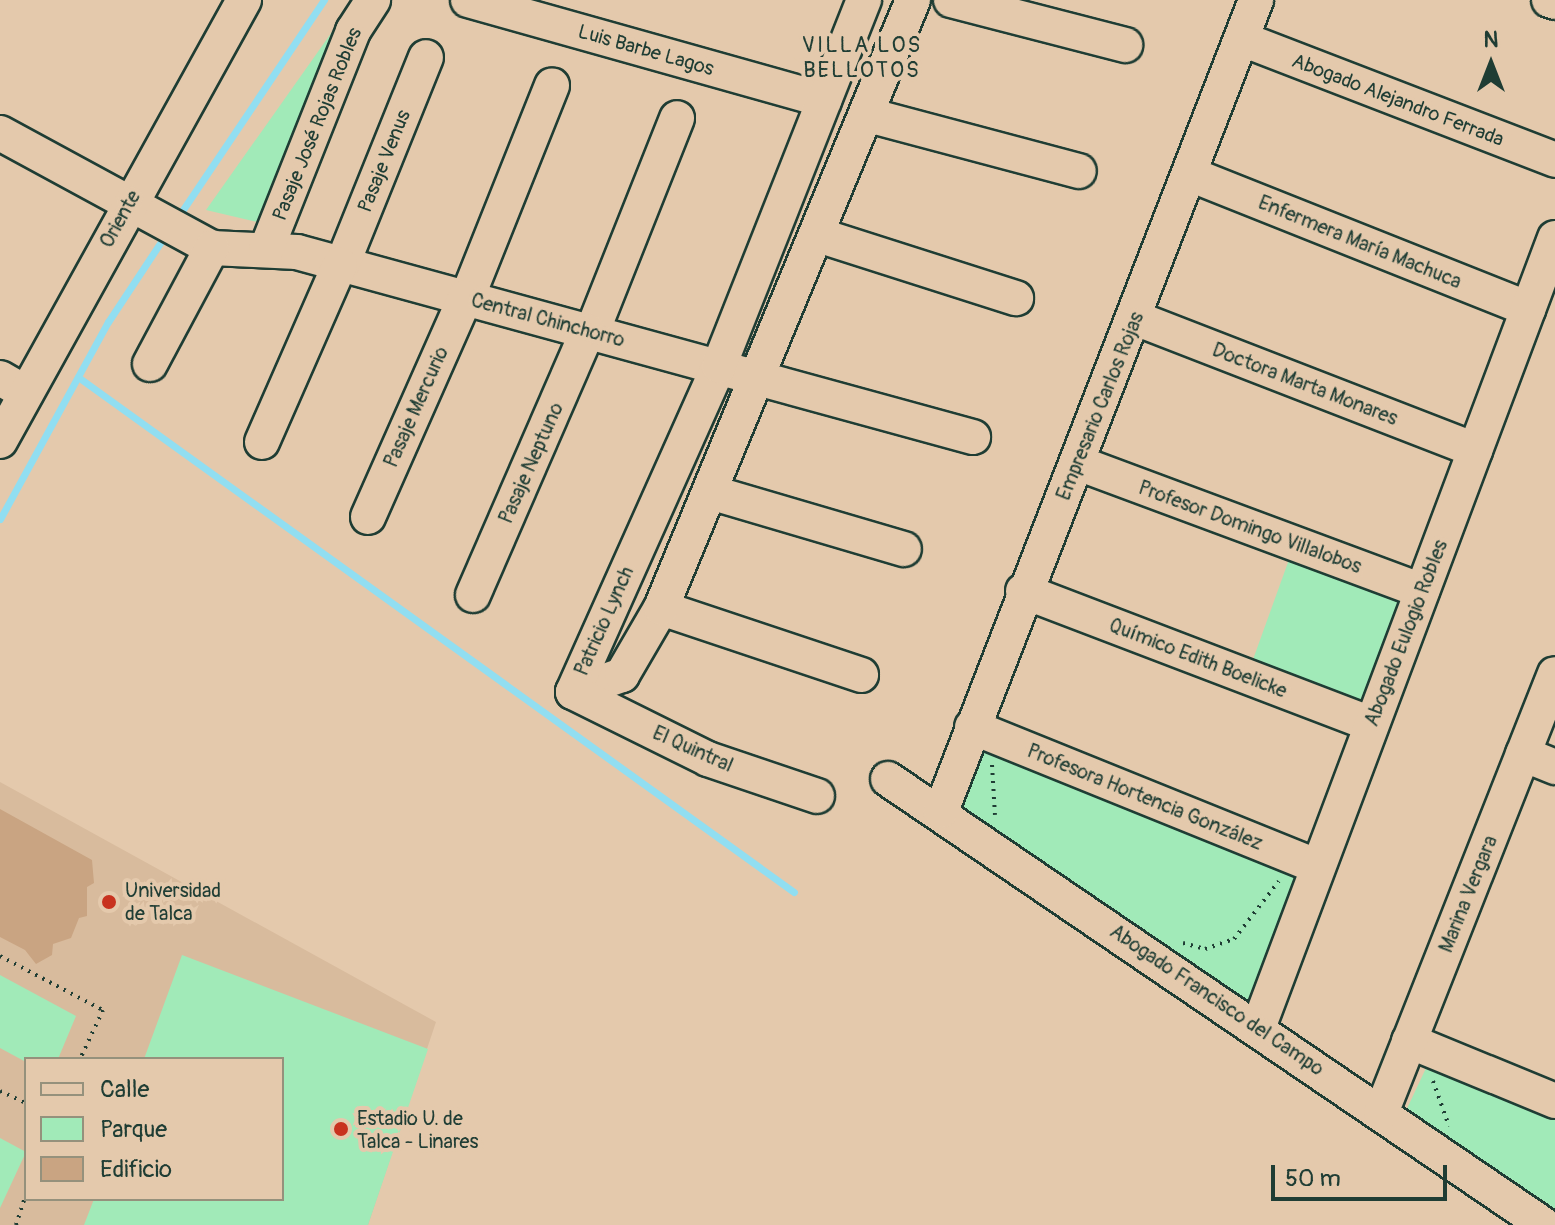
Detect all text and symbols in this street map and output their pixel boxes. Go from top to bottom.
street label: Luis Barbe Lagos [575,19,717,81]
street label: Pasaje José Rojas Robles [267,24,367,224]
north arrow [1451,24,1531,104]
text: N [1484,26,1498,54]
district label: VILLA LOS BELLOTOS [802,32,922,84]
street label: Abogado Alejandro Ferrada [1289,48,1507,152]
street label: Pasaje Venus [353,106,415,216]
street label: Oriente [94,186,146,252]
street label: Enfermera María Machuca [1255,190,1465,294]
street label: Central Chinchorro [469,288,627,352]
street label: Empresario Carlos Rojas [1051,308,1149,504]
street label: Doctora Marta Monares [1209,338,1401,430]
street label: Pasaje Mercurio [379,343,453,471]
street label: Pasaje Neptuno [494,399,568,527]
street label: Profesor Domingo Villalobos [1135,475,1365,579]
street label: Abogado Eulogio Robles [1359,536,1453,730]
street label: Patricio Lynch [569,563,639,679]
street label: Químico Edith Boelicke [1106,613,1290,703]
street label: El Quintral [649,721,737,777]
street label: Profesora Hortencia González [1024,739,1266,855]
street label: Marina Vergara [1434,832,1502,956]
place label: Universidad de Talca [125,878,221,925]
marker: Universidad de Talca [100,893,118,911]
street label: Abogado Francisco del Campo [1105,919,1329,1081]
legend [24,1057,284,1201]
text: Calle [100,1075,149,1104]
place label: Estadio U. de Talca - Linares [357,1106,478,1153]
text: Parque [100,1115,167,1144]
marker: Estadio U. de Talca - Linares [332,1120,350,1138]
scale bar [1275,1149,1451,1199]
text: Edificio [100,1155,172,1184]
text: 50 m [1285,1164,1341,1193]

